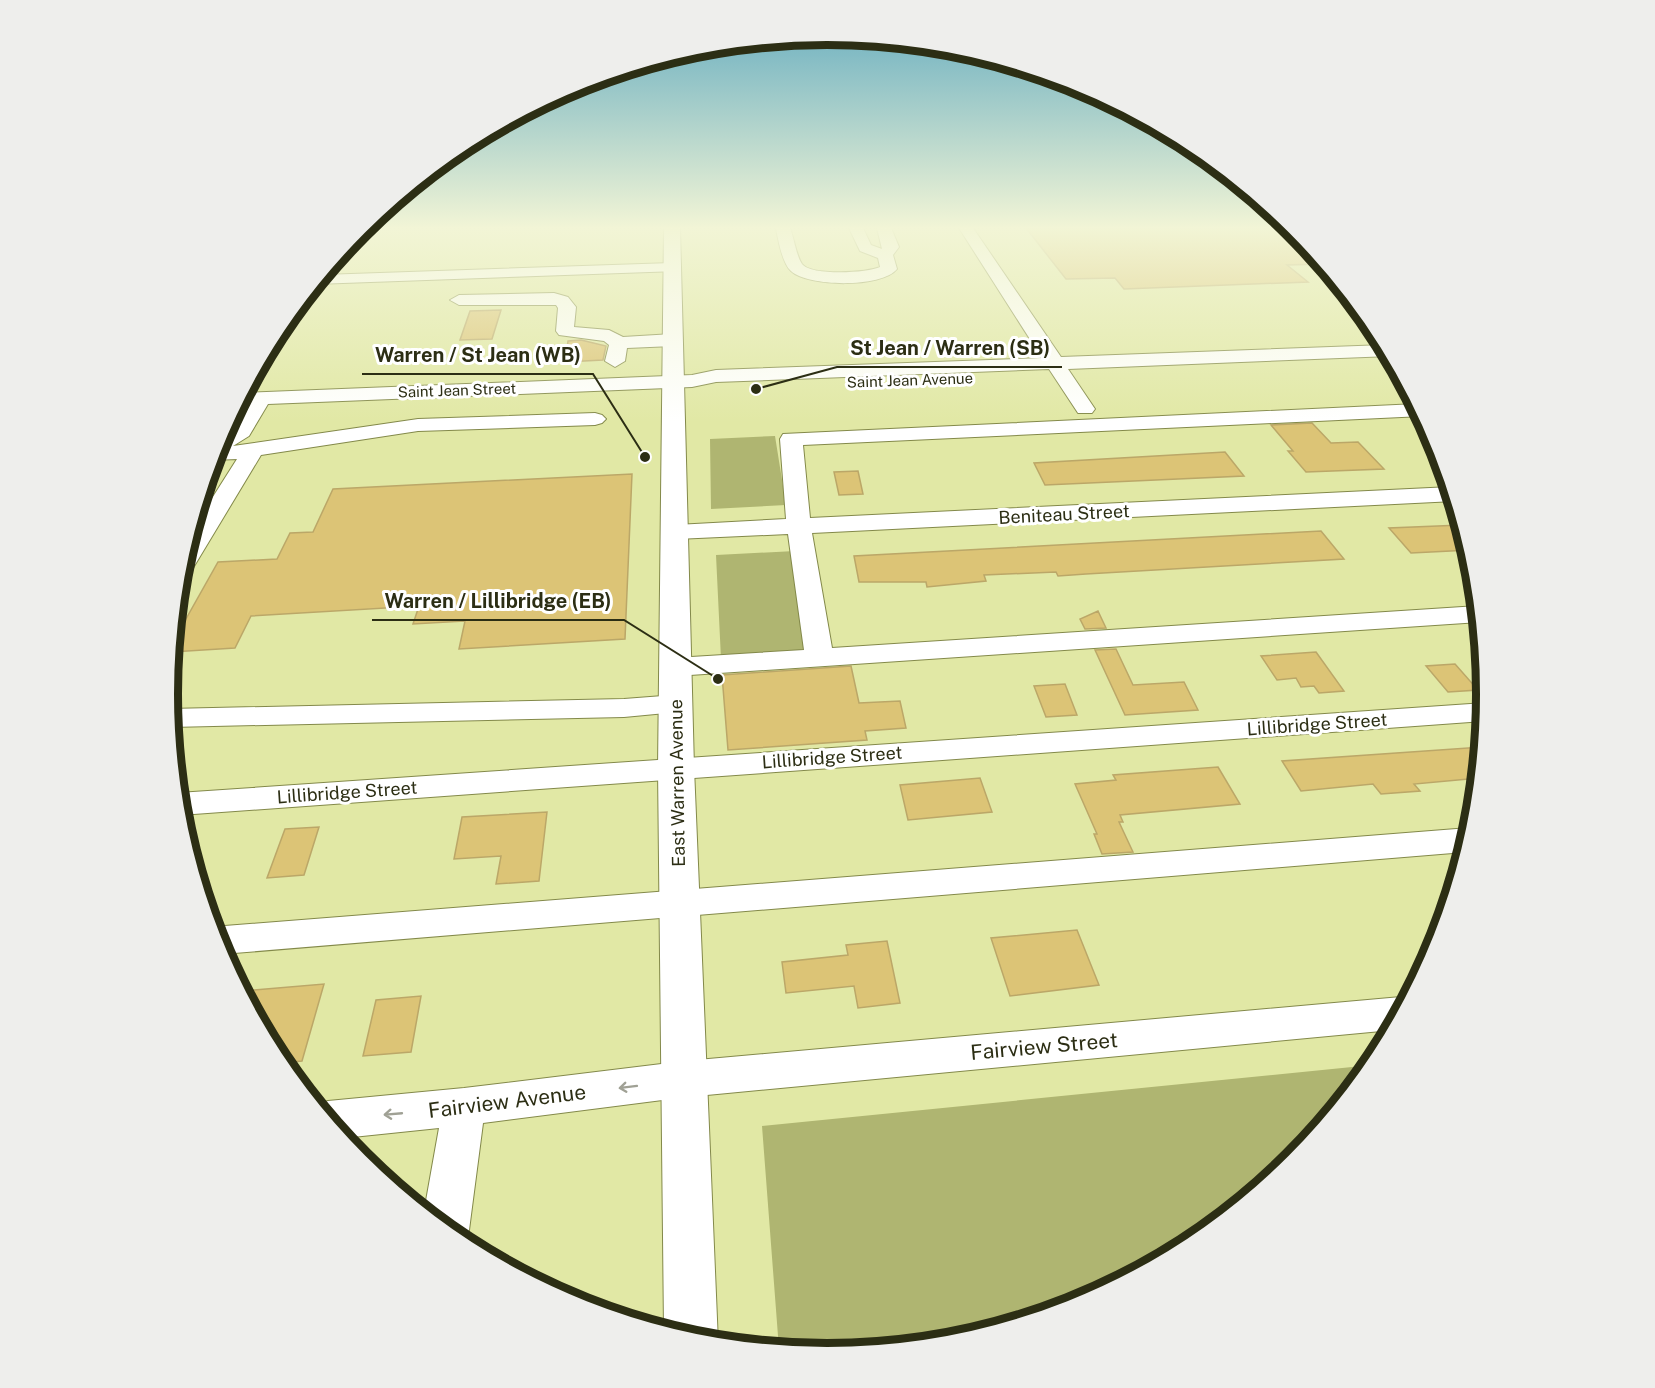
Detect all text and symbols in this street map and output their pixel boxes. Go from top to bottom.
callout: St Jean / Warren (SB) [837,329,1062,367]
callout: Warren / St Jean (WB) [362,336,593,374]
text: St Jean / Warren (SB) [850,336,1050,360]
text: Warren / St Jean (WB) [375,343,581,367]
street label: Saint Jean Avenue [847,369,973,391]
street label: Saint Jean Street [397,379,517,401]
street label: Beniteau Street [998,500,1130,528]
callout: Warren / Lillibridge (EB) [372,582,624,620]
text: Warren / Lillibridge (EB) [384,589,612,613]
street label: East Warren Avenue [665,699,689,867]
street label: Lillibridge Street [1246,709,1388,739]
street label: Lillibridge Street [761,742,903,772]
street label: Lillibridge Street [276,777,418,807]
street label: Fairview Street [969,1027,1119,1065]
street label: Fairview Avenue [427,1079,587,1123]
one-way arrow [619,1081,639,1092]
one-way arrow [383,1109,403,1120]

